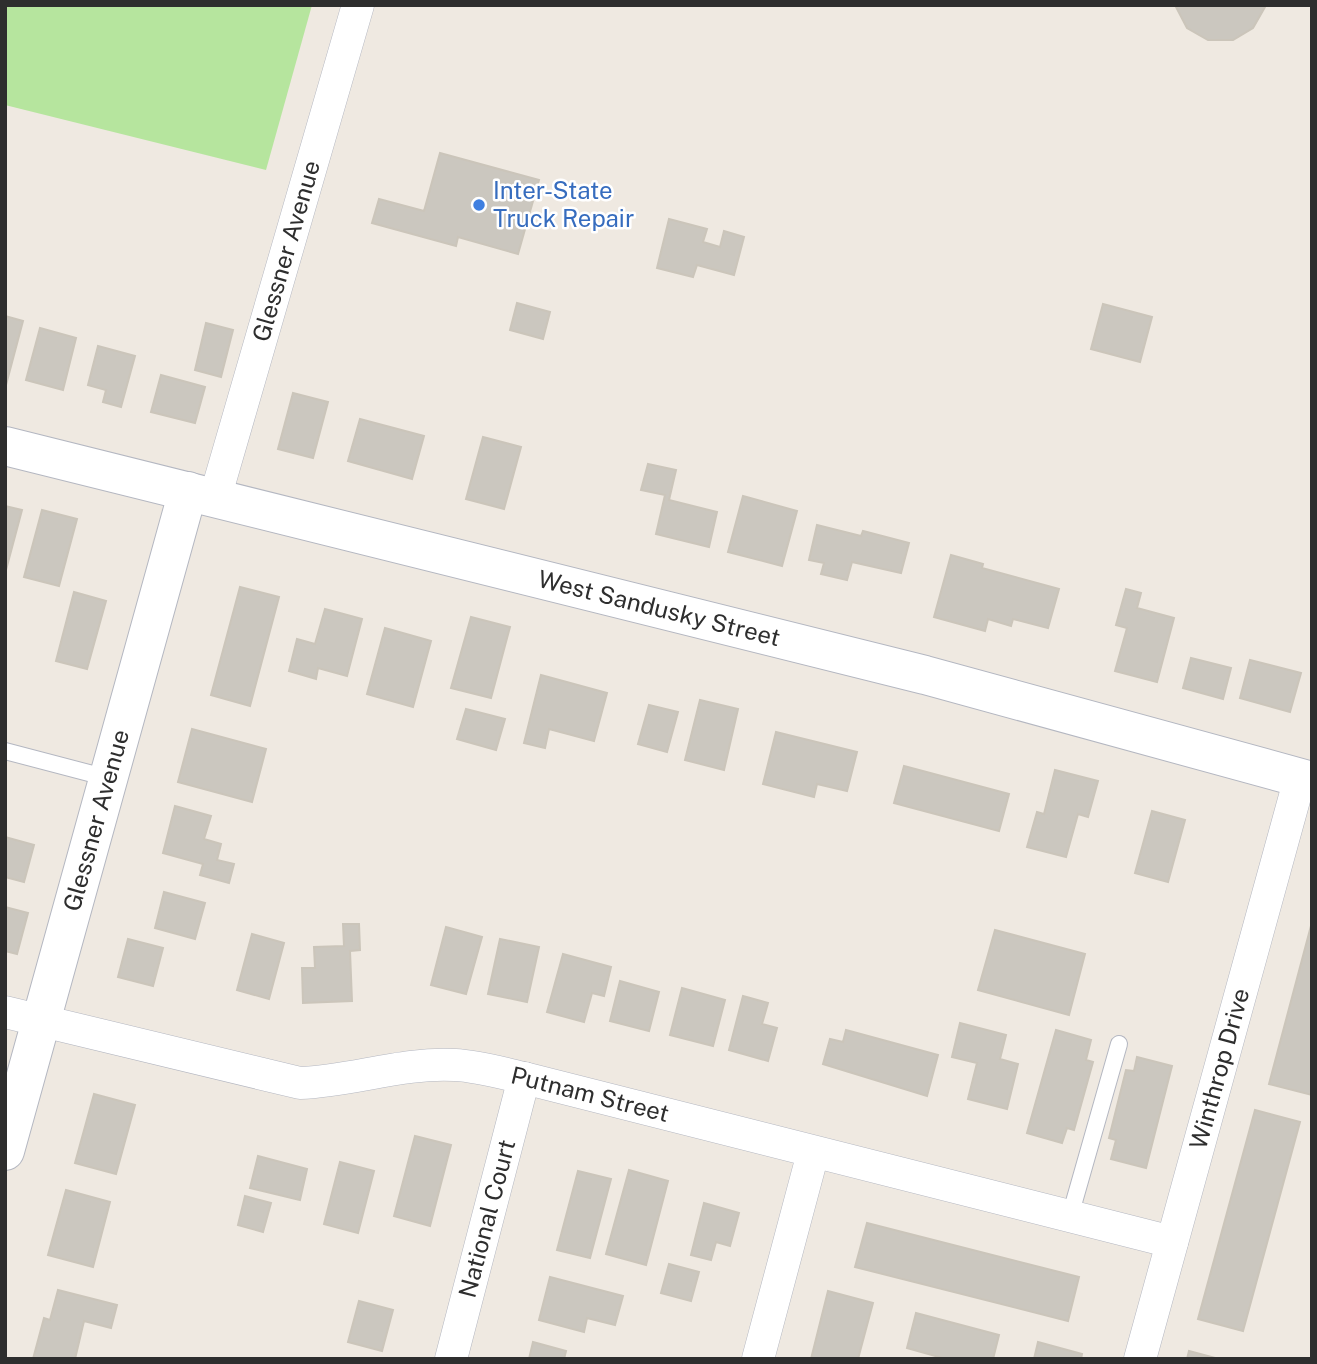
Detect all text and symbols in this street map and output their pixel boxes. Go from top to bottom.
street label: Glessner Avenue [246,157,325,345]
place label: Inter-State Truck Repair [493,176,634,232]
marker: Inter-State Truck Repair [471,197,487,213]
street label: West Sandusky Street [535,564,783,651]
street label: Glessner Avenue [57,726,134,914]
street label: Winthrop Drive [1183,985,1254,1152]
street label: Putnam Street [508,1060,672,1127]
street label: National Court [453,1136,520,1301]

